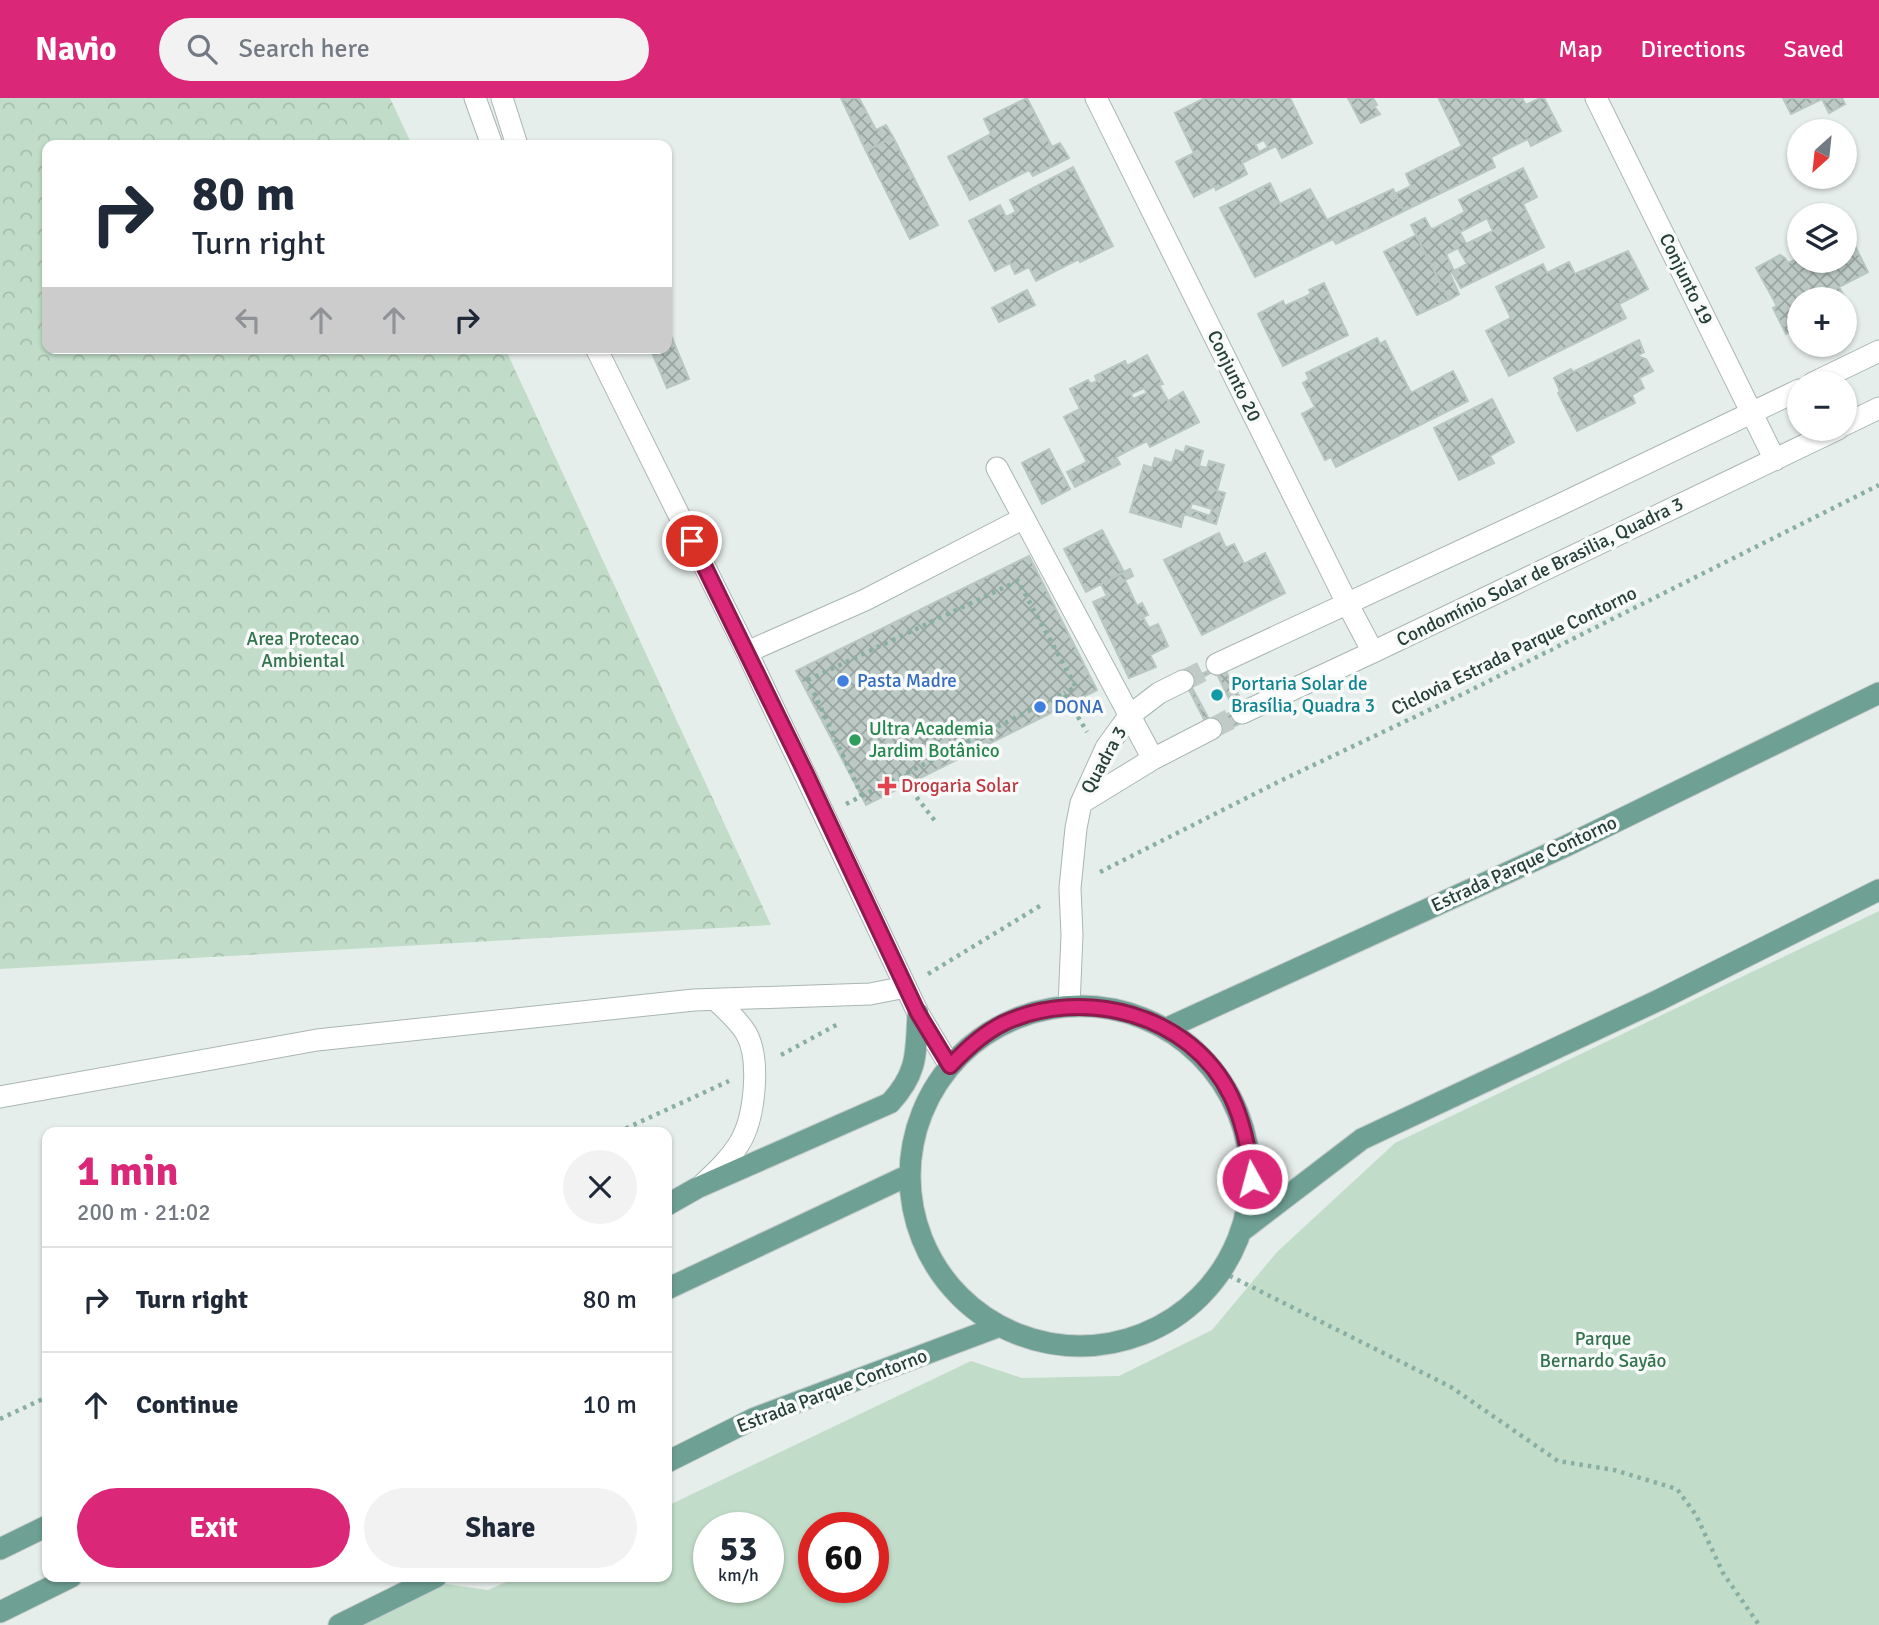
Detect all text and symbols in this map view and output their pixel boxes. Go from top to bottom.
search box [159,18,649,81]
text: Navio [35,29,117,70]
icon: search [183,30,221,68]
text: Search here [239,33,370,65]
text: Map [1558,34,1603,64]
text: Directions [1641,34,1746,64]
text: Saved [1784,34,1844,64]
north arrow [1787,119,1857,189]
map controls [1787,119,1857,441]
text: 80 m [192,164,295,224]
icon: right [77,168,168,259]
button: layers [1787,203,1857,273]
text: Turn right [192,224,325,263]
street label: Conjunto 19 [1654,229,1718,329]
button: + [1787,287,1857,357]
icon: left [229,301,267,339]
icon: ahead [302,301,340,339]
icon: ahead [375,301,413,339]
icon: right [448,301,486,339]
street label: Conjunto 20 [1202,326,1266,426]
button: − [1787,371,1857,441]
street label: Condomínio Solar de Brasilia, Quadra 3 [1393,492,1687,652]
pin [662,511,722,571]
icon: arrive [673,522,711,560]
street label: Ciclovia Estrada Parque Contorno [1387,581,1641,721]
park label: Area Protecao Ambiental [247,627,360,673]
place label: Pasta Madre [857,669,957,693]
place label: Portaria Solar de Brasília, Quadra 3 [1231,672,1375,718]
marker: Pasta Madre [835,673,851,689]
marker: Portaria Solar de Brasília, Quadra 3 [1209,687,1225,703]
place label: DONA [1054,695,1104,719]
marker: DONA [1032,699,1048,715]
place label: Ultra Academia Jardim Botânico [869,717,1000,763]
street label: Quadra 3 [1076,722,1132,798]
marker: Ultra Academia Jardim Botânico [847,732,863,748]
place label: Drogaria Solar [901,774,1018,798]
marker: Drogaria Solar [879,778,895,794]
street label: Estrada Parque Contorno [1427,810,1621,918]
position arrow [1215,1142,1289,1216]
text: 1 min [77,1146,178,1197]
button: close [563,1150,637,1224]
text: 200 m · 21:02 [77,1198,211,1227]
icon: right [77,1281,115,1319]
text: Turn right [136,1284,248,1316]
text: 80 m [582,1284,637,1316]
park label: Parque Bernardo Sayão [1540,1327,1667,1373]
street label: Estrada Parque Contorno [733,1344,931,1438]
icon: ahead [77,1386,115,1424]
text: Continue [136,1389,238,1421]
text: 10 m [582,1389,637,1421]
button: Exit [77,1488,350,1568]
button: Share [364,1488,637,1568]
speed limit sign: 60 [798,1512,889,1603]
text: 53 [720,1527,757,1570]
text: km/h [718,1564,759,1586]

